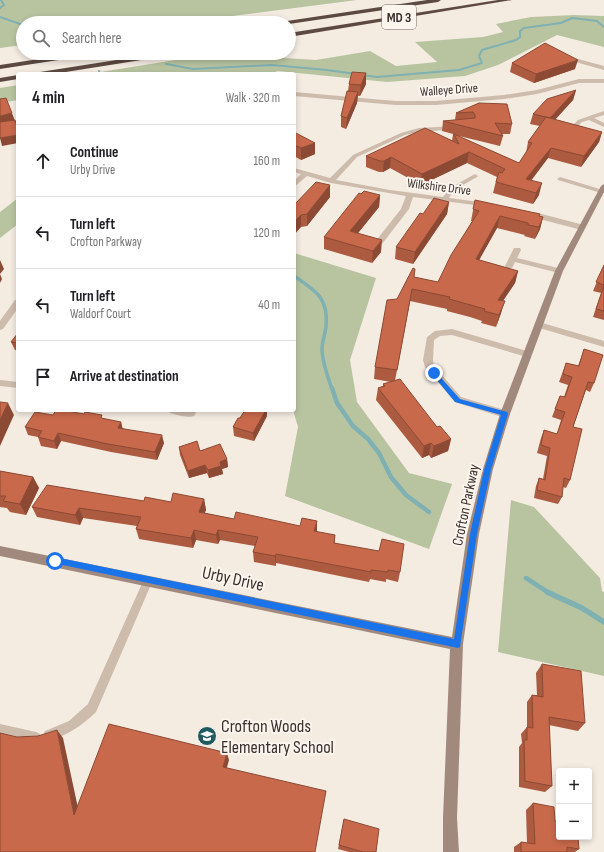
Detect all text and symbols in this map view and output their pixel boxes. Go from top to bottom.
road number: MD 3 [382,5,416,29]
search box [16,16,296,60]
icon: search [30,27,52,49]
text: Search here [62,29,122,48]
street label: Walleye Drive [420,80,478,100]
text: 4 min [32,88,65,108]
text: Walk · 320 m [226,90,280,106]
text: Continue [70,143,119,162]
icon: ahead [32,150,54,172]
text: 160 m [254,153,280,169]
text: Urby Drive [70,162,115,178]
street label: Wilkshire Drive [406,175,472,199]
text: Turn left [70,215,115,234]
icon: left [32,222,54,244]
text: 120 m [254,225,280,241]
text: Crofton Parkway [70,234,142,250]
text: Turn left [70,287,115,306]
icon: left [32,294,54,316]
text: 40 m [258,297,280,313]
text: Waldorf Court [70,306,131,322]
route end [425,364,443,382]
icon: arrive [32,366,54,388]
text: Arrive at destination [70,367,179,386]
street label: Crofton Parkway [448,462,484,548]
route start [46,552,64,570]
street label: Urby Drive [200,562,266,596]
place label: Crofton Woods Elementary School [221,716,334,758]
school or university icon: Crofton Woods Elementary School [196,725,218,747]
map controls [556,768,592,840]
button: + [556,768,592,804]
button: − [556,804,592,840]

